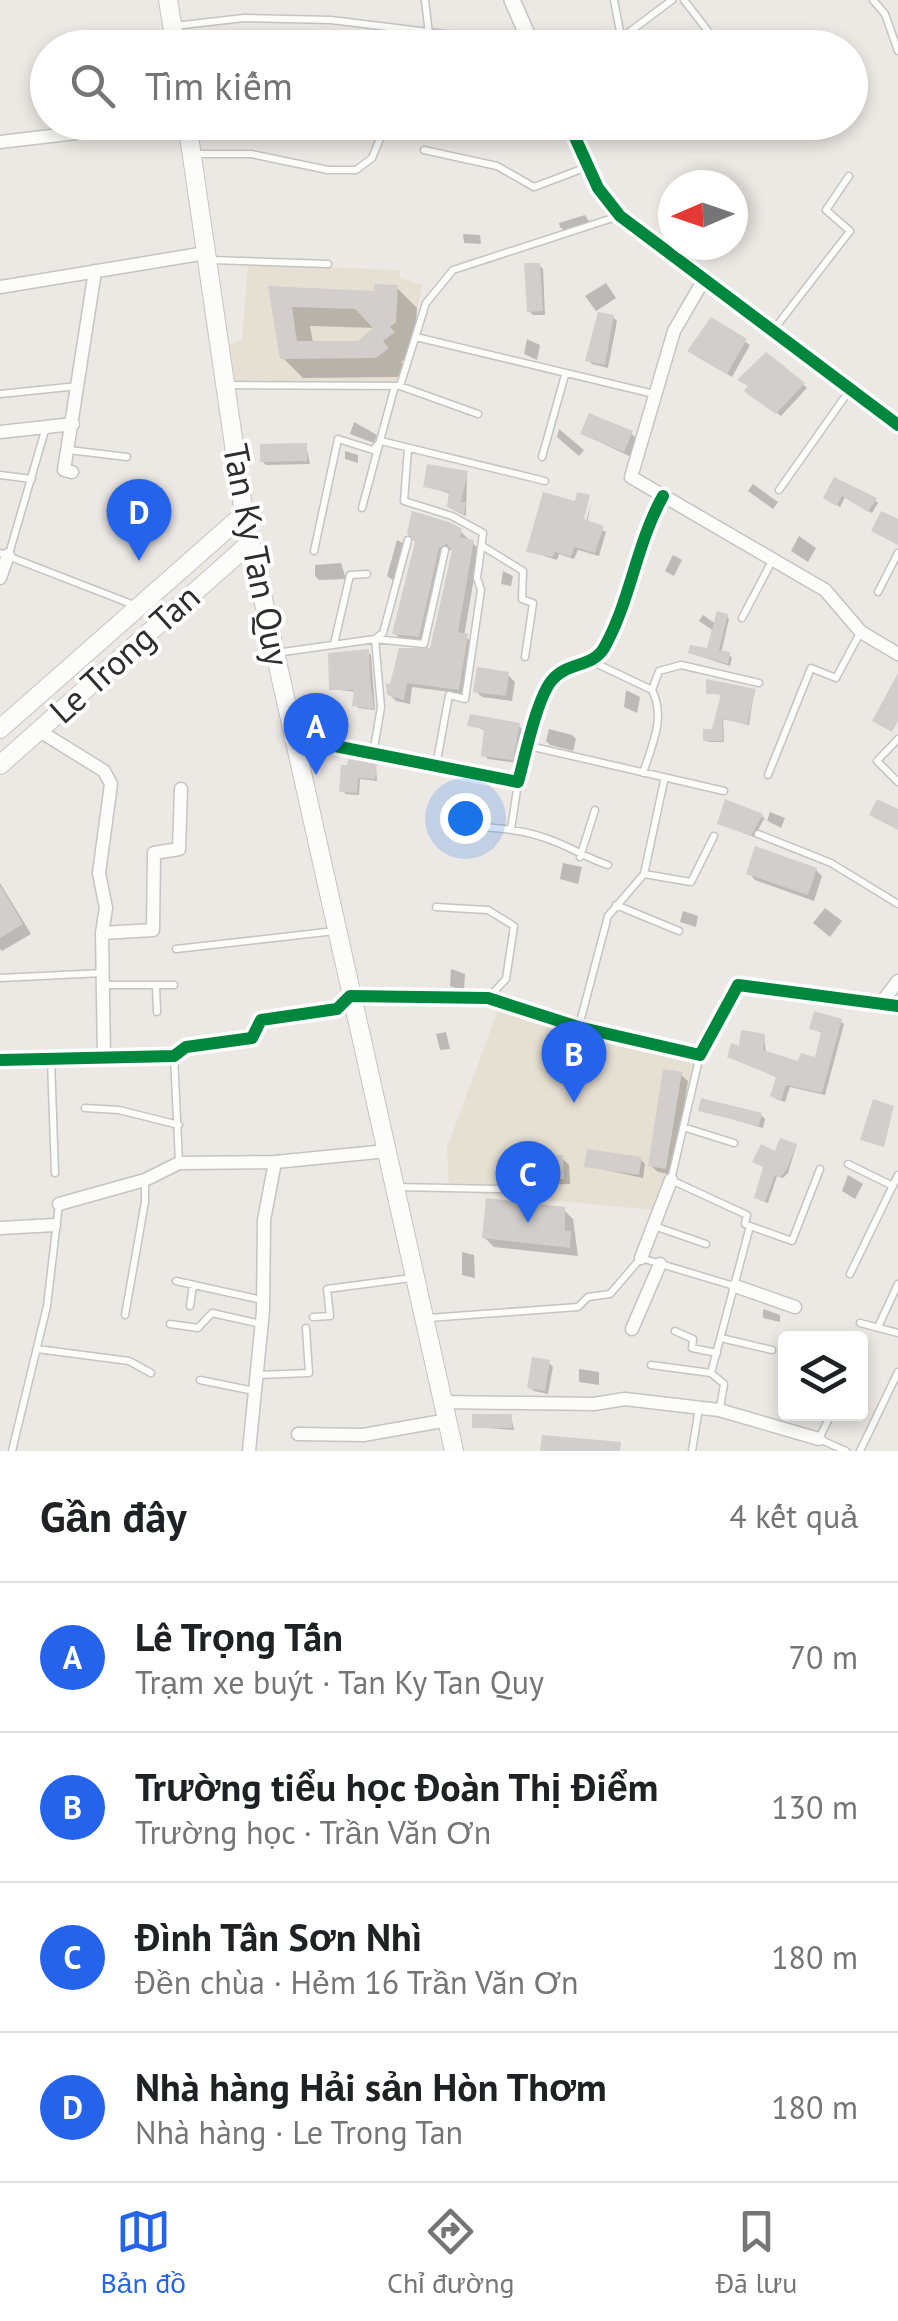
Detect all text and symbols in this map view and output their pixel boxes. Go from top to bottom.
search box [30,30,868,140]
icon: search [65,58,120,113]
text: Tìm kiếm [145,61,293,110]
north arrow [658,170,748,260]
street label: Tan Ky Tan Quy [213,440,301,670]
pin: D [106,478,172,561]
street label: Le Trong Tan [39,574,209,733]
pin: A [284,692,348,775]
your location [440,793,491,844]
pin: B [542,1020,606,1103]
pin: C [496,1140,560,1223]
map controls [778,1331,868,1421]
button: layers [778,1331,868,1421]
text: Gần đây [40,1489,186,1544]
text: 4 kết quả [729,1495,858,1537]
text: Lê Trọng Tấn [135,1612,343,1661]
text: A [63,1636,82,1678]
text: 70 m [789,1636,858,1678]
text: Trạm xe buýt · Tan Ky Tan Quy [135,1661,544,1703]
text: Trường tiểu học Đoàn Thị Điểm [135,1762,658,1811]
text: B [63,1786,82,1828]
text: 130 m [771,1786,858,1828]
text: Trường học · Trần Văn Ơn [135,1811,491,1853]
text: Đình Tân Sơn Nhì [135,1912,422,1961]
text: C [64,1936,81,1978]
text: 180 m [771,1936,858,1978]
text: Đền chùa · Hẻm 16 Trần Văn Ơn [135,1961,579,2003]
text: Nhà hàng Hải sản Hòn Thơm [135,2062,607,2111]
text: D [62,2086,83,2128]
text: 180 m [771,2086,858,2128]
text: Nhà hàng · Le Trong Tan [135,2111,463,2153]
tab: Bản đồ [101,2204,186,2301]
tab: Chỉ đường [387,2204,515,2301]
tab: Đã lưu [716,2204,797,2301]

